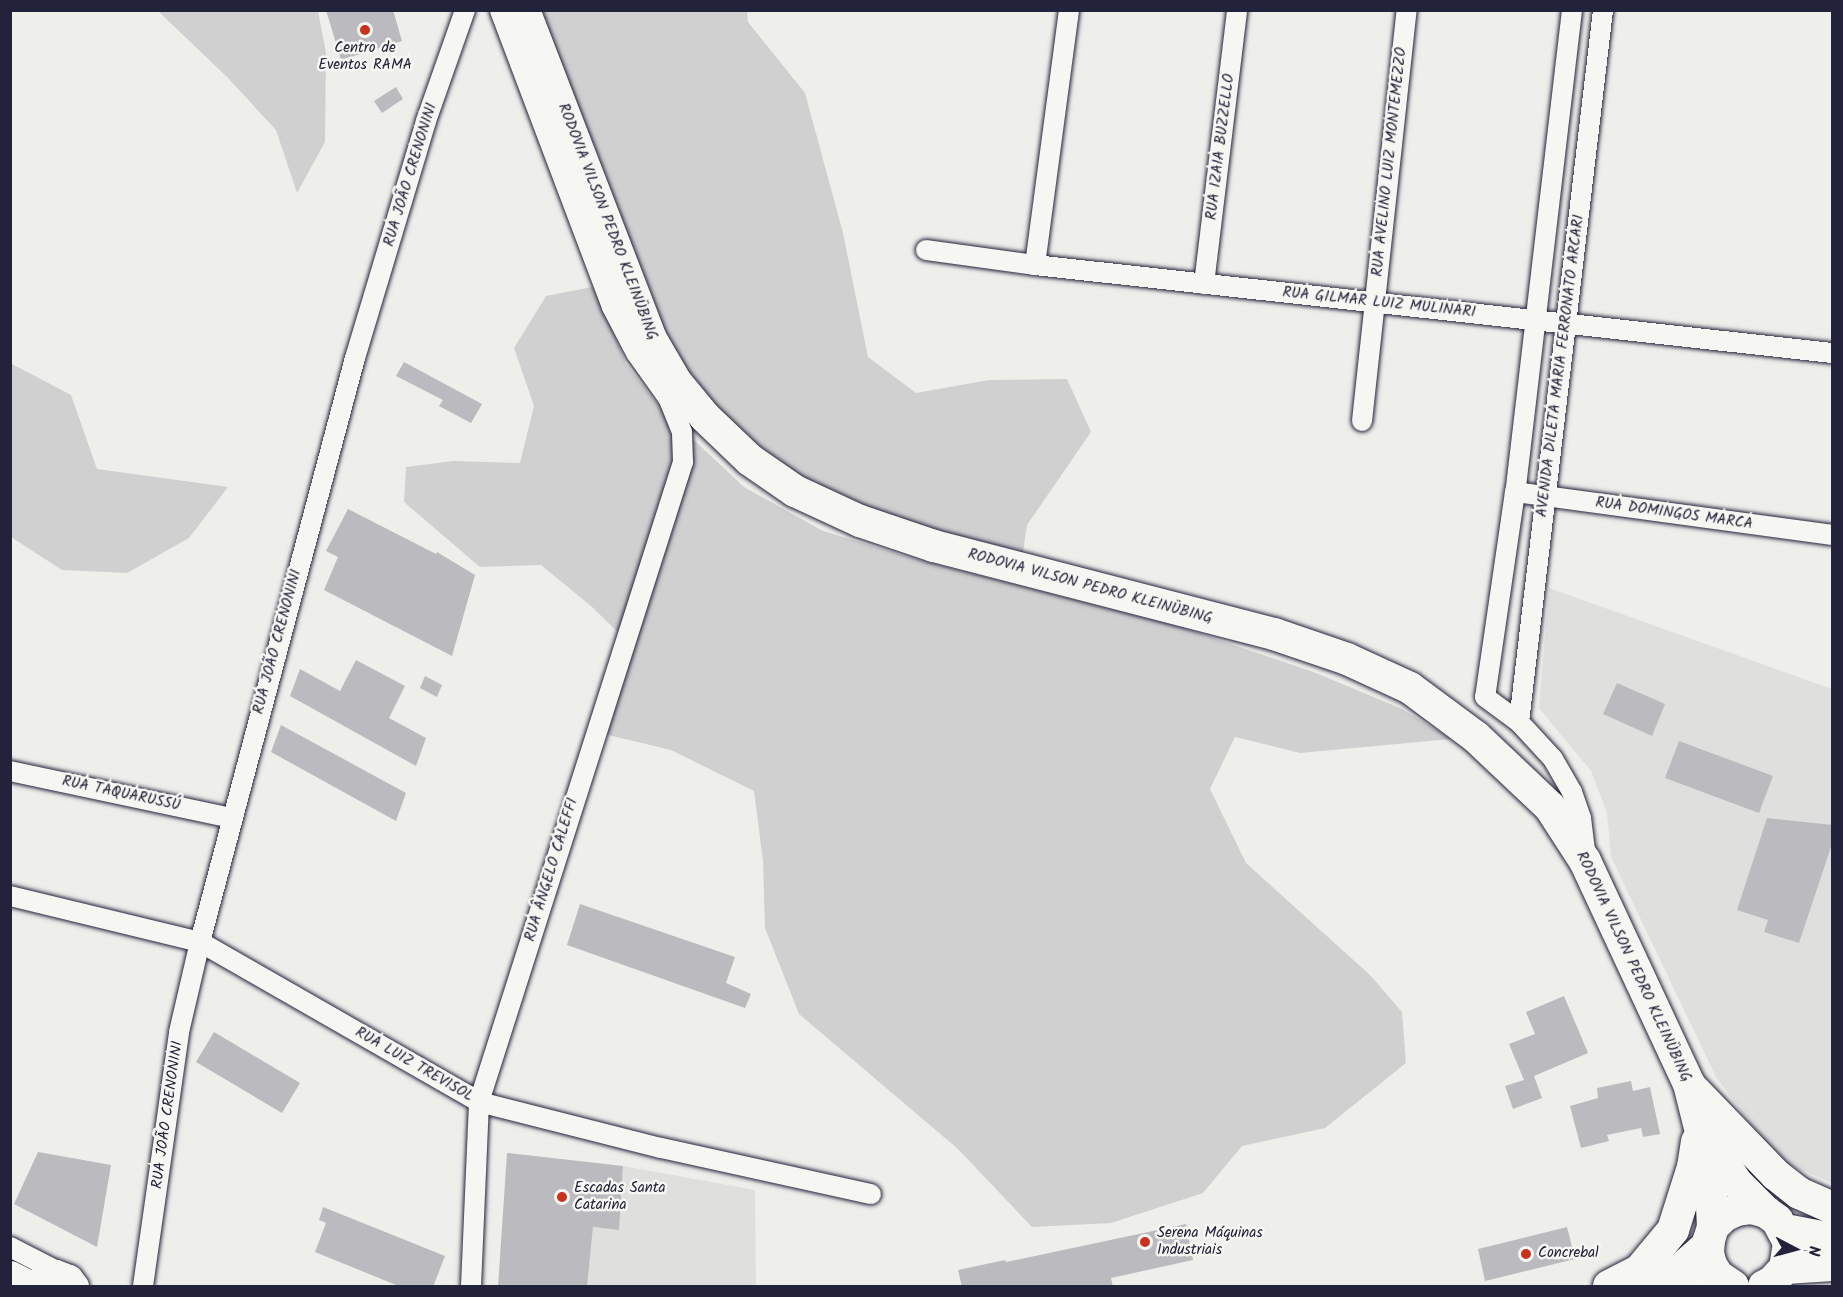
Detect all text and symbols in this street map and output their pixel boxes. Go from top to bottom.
marker: Centro de Eventos RAMA [358,23,372,37]
place label: Centro de Eventos RAMA [318,39,412,74]
street label: RUA AVELINO LUIZ MONTEMEZZO [1369,46,1411,278]
street label: RUA IZAIA BUZZELLO [1203,73,1239,221]
street label: RUA JOÃO CRENONINI [381,101,441,249]
street label: RODOVIA VILSON PEDRO KLEINÜBING [553,101,661,343]
street label: AVENIDA DILETA MARIA FERRONATO ARCARI [1534,214,1588,518]
street label: RUA GILMAR LUIZ MULINARI [1282,284,1476,322]
street label: RUA DOMINGOS MARCA [1594,494,1754,534]
street label: RODOVIA VILSON PEDRO KLEINÜBING [966,546,1214,628]
street label: RUA JOÃO CRENONINI [250,568,306,716]
street label: RUA TAQUARUSSÚ [60,773,182,815]
street label: RUA ÂNGELO CALEFFI [522,796,582,944]
street label: RODOVIA VILSON PEDRO KLEINÜBING [1572,849,1694,1085]
street label: RUA LUIZ TREVISOL [352,1024,476,1106]
street label: RUA JOÃO CRENONINI [149,1040,187,1190]
place label: Escadas Santa Catarina [574,1179,666,1214]
marker: Escadas Santa Catarina [555,1190,569,1204]
north arrow [1765,1219,1825,1279]
place label: Serena Máquinas Industriais [1157,1224,1263,1259]
marker: Serena Máquinas Industriais [1138,1235,1152,1249]
place label: Concrebal [1538,1245,1599,1263]
text: N [1800,1245,1826,1257]
marker: Concrebal [1519,1247,1533,1261]

